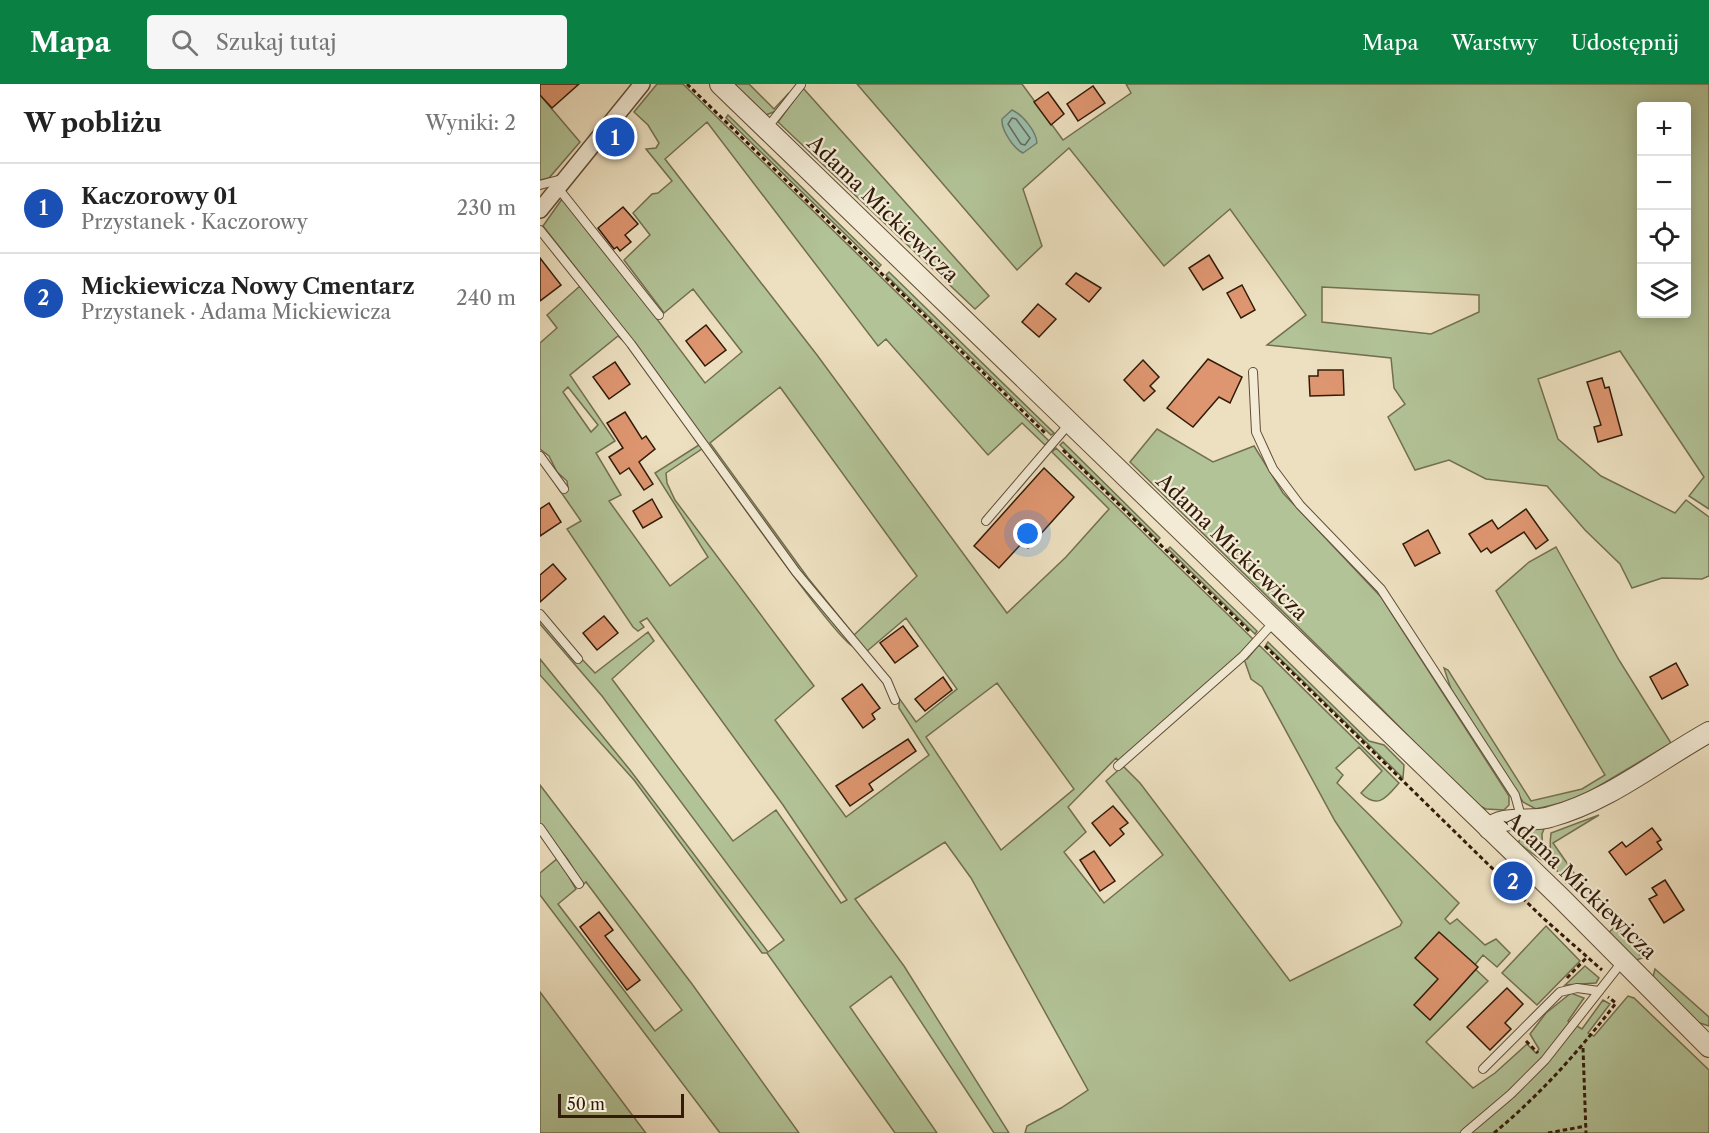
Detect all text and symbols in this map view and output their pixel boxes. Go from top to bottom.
search box [147,15,567,69]
text: Mapa [30,25,111,59]
icon: search [168,26,201,59]
text: Szukaj tutaj [216,29,337,56]
text: Mapa [1362,30,1418,55]
text: Warstwy [1451,30,1538,55]
text: Udostępnij [1571,30,1679,55]
map controls [1637,102,1691,318]
button: + [1637,102,1691,156]
text: W pobliżu [24,107,162,139]
text: Wyniki: 2 [425,111,516,135]
pin: 1 [596,115,634,160]
street label: Adama Mickiewicza [802,129,965,288]
button: − [1637,156,1691,210]
text: Kaczorowy 01 [81,183,237,210]
text: 1 [39,196,48,220]
text: 230 m [457,196,516,220]
text: Przystanek · Kaczorowy [81,210,308,234]
button: locate [1637,210,1691,264]
button: layers [1637,264,1691,318]
text: Mickiewicza Nowy Cmentarz [81,273,415,300]
text: 2 [38,286,49,310]
text: 240 m [456,286,516,310]
text: Przystanek · Adama Mickiewicza [81,300,391,324]
street label: Adama Mickiewicza [1151,467,1314,626]
your location [1013,519,1042,548]
street label: Adama Mickiewicza [1500,806,1663,965]
pin: 2 [1494,858,1532,904]
scale bar [558,1091,684,1118]
text: 50 m [567,1094,605,1114]

